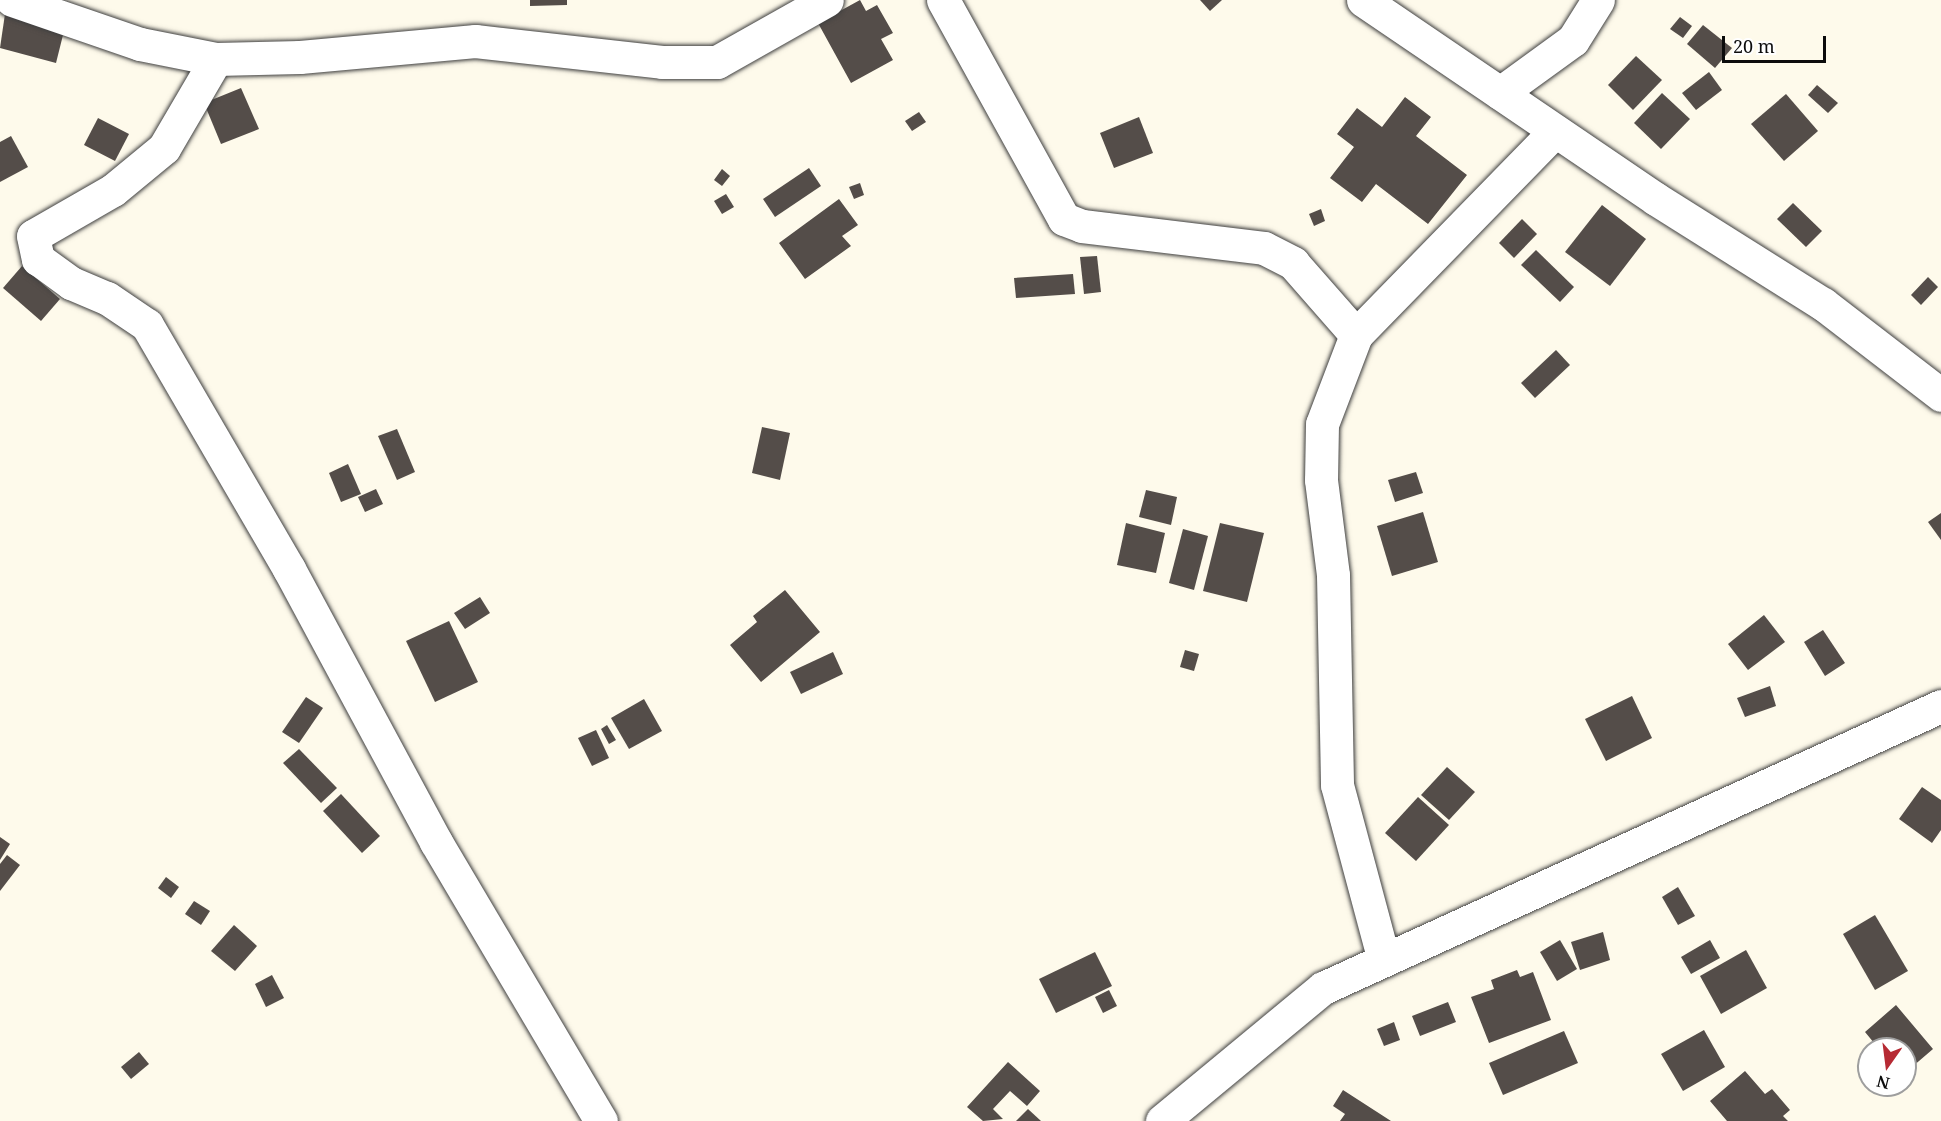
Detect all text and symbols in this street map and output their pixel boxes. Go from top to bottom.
scale bar [1725,24,1828,62]
text: 20 m [1733,34,1775,58]
north arrow [1857,1037,1917,1097]
text: N [1874,1070,1892,1095]

